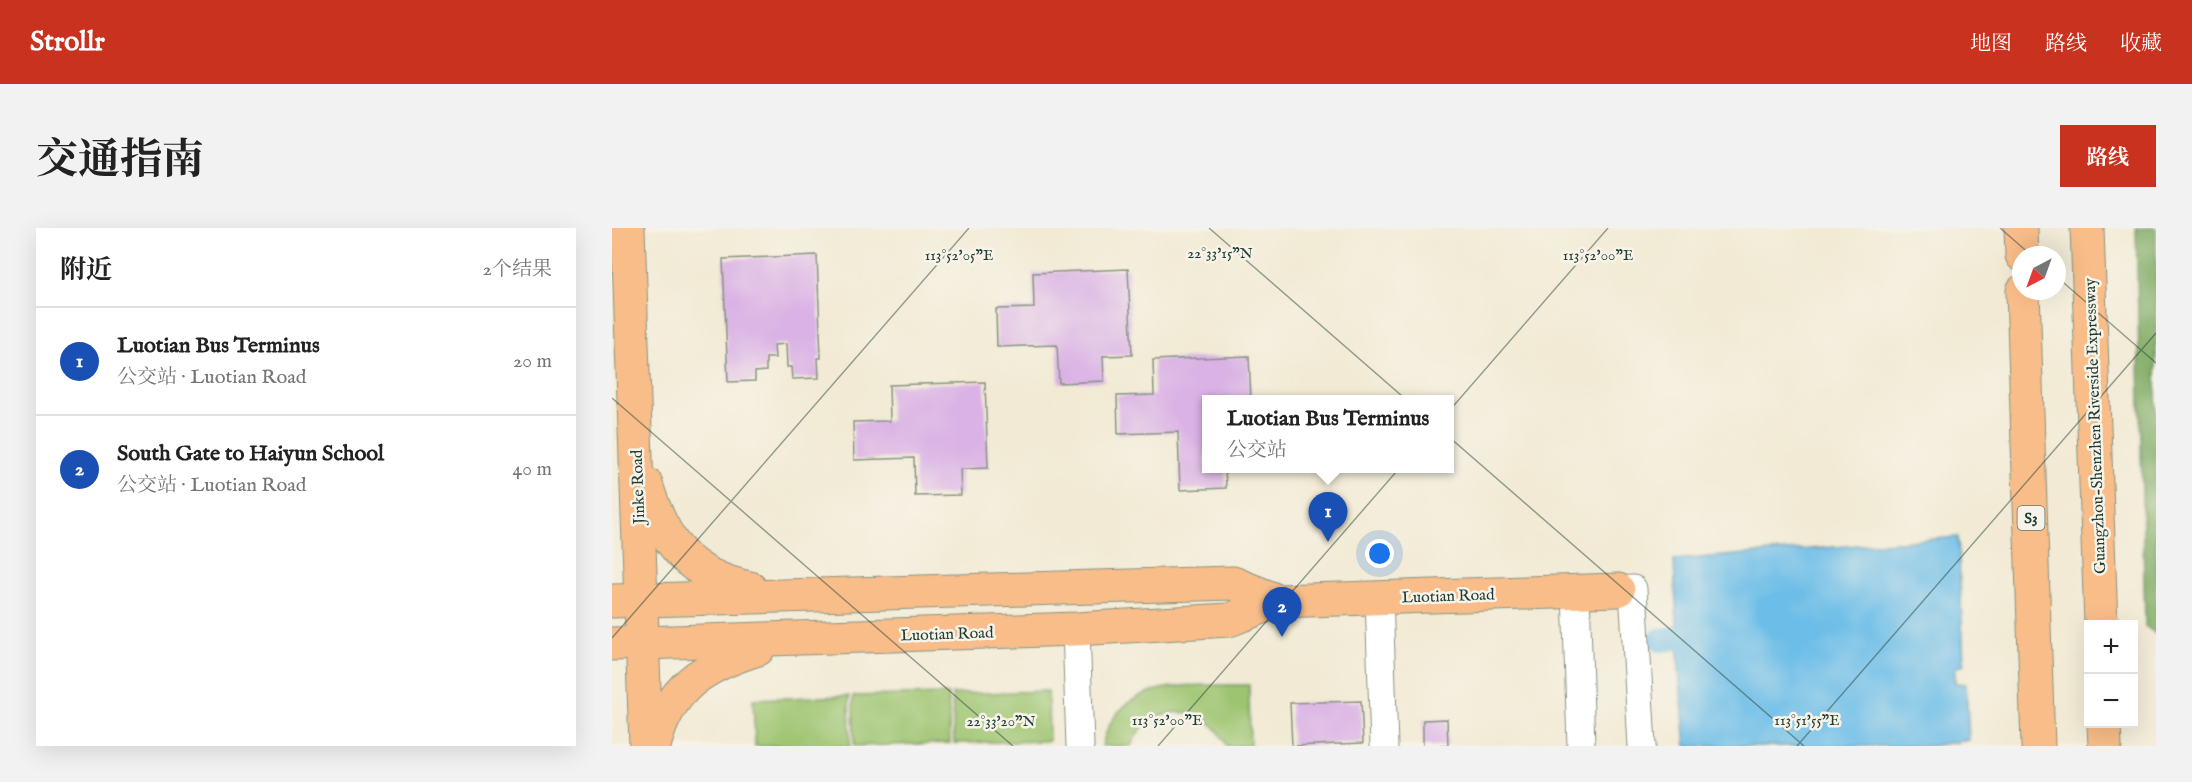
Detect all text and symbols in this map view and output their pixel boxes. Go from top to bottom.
text: Strollr [30,25,105,60]
text: 地图 [1970,31,2012,58]
text: 路线 [2045,31,2087,58]
text: 收藏 [2120,31,2162,58]
button: 路线 [2060,125,2156,187]
text: 交通指南 [36,135,204,188]
text: 22°33'15"N [1187,244,1253,263]
text: 113°52'05"E [925,246,993,265]
text: 113°52'00"E [1563,246,1633,265]
north arrow [2012,246,2066,300]
text: 附近 [60,254,112,287]
text: 2个结果 [483,257,552,282]
street label: Guangzhou-Shenzhen Riverside Expressway [2081,278,2111,574]
text: Luotian Bus Terminus [117,332,320,360]
text: 1 [76,349,83,374]
text: 20 m [513,349,552,374]
text: 公交站 · Luotian Road [117,365,307,390]
popup [1202,395,1454,473]
text: Luotian Bus Terminus [1227,405,1429,433]
text: 公交站 [1227,438,1287,463]
text: South Gate to Haiyun School [117,440,384,468]
street label: Jinke Road [628,449,650,527]
text: 2 [75,457,84,482]
text: 40 m [513,457,552,482]
text: 公交站 · Luotian Road [117,473,307,498]
pin: 1 [1308,492,1348,542]
road number: S3 [2018,506,2044,530]
your location [1365,539,1394,568]
street label: Luotian Road [1401,585,1495,609]
pin: 2 [1262,588,1302,637]
map controls [2084,620,2138,728]
button: + [2084,620,2138,674]
street label: Luotian Road [900,623,994,647]
button: − [2084,674,2138,728]
text: 113°52'00"E [1132,711,1202,730]
text: 113°51'55"E [1774,711,1840,730]
text: 22°33'20"N [966,712,1036,731]

